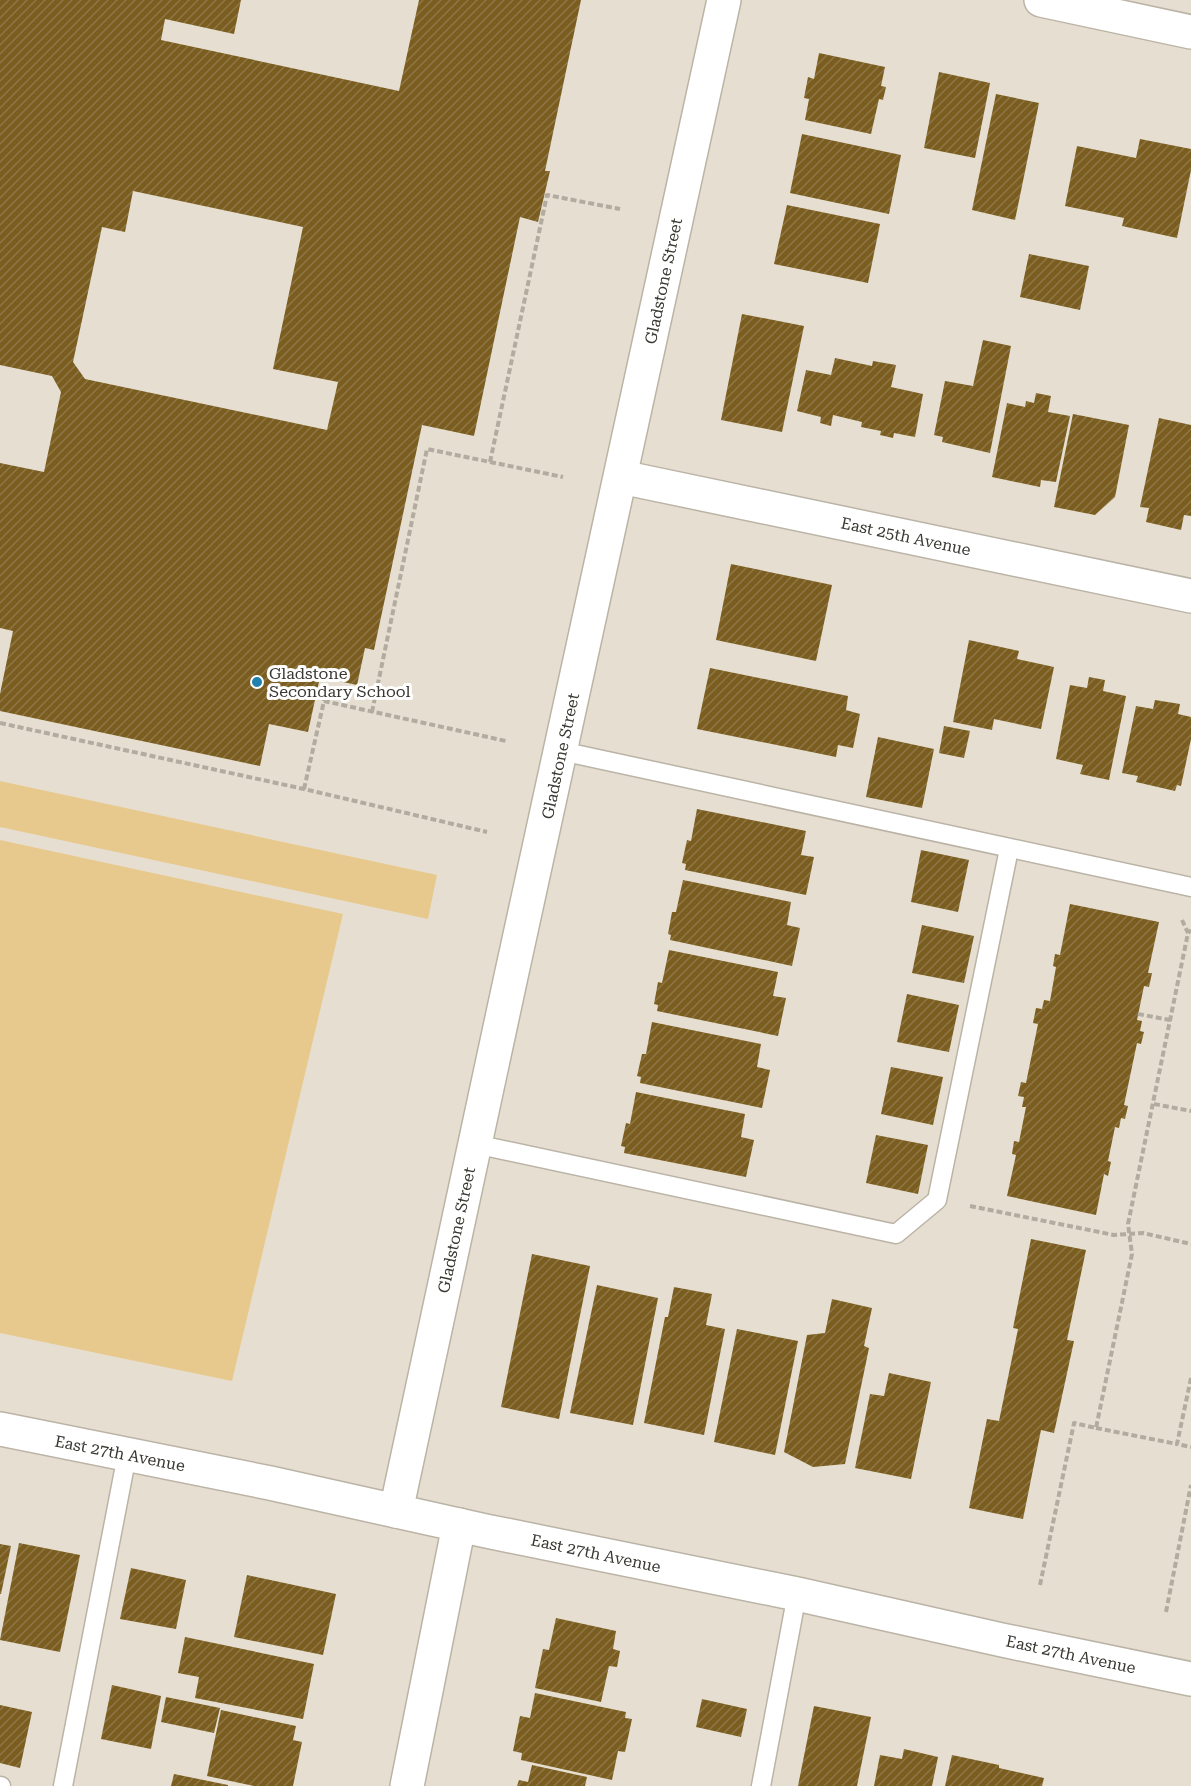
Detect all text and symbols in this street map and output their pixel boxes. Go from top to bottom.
street label: Gladstone Street [641,216,686,346]
street label: East 25th Avenue [839,513,973,560]
place label: Gladstone Secondary School [269,664,411,701]
marker: Gladstone Secondary School [250,675,264,689]
street label: Gladstone Street [538,691,583,821]
street label: Gladstone Street [434,1165,479,1295]
street label: East 27th Avenue [53,1432,187,1475]
street label: East 27th Avenue [529,1530,663,1577]
street label: East 27th Avenue [1004,1631,1138,1678]

